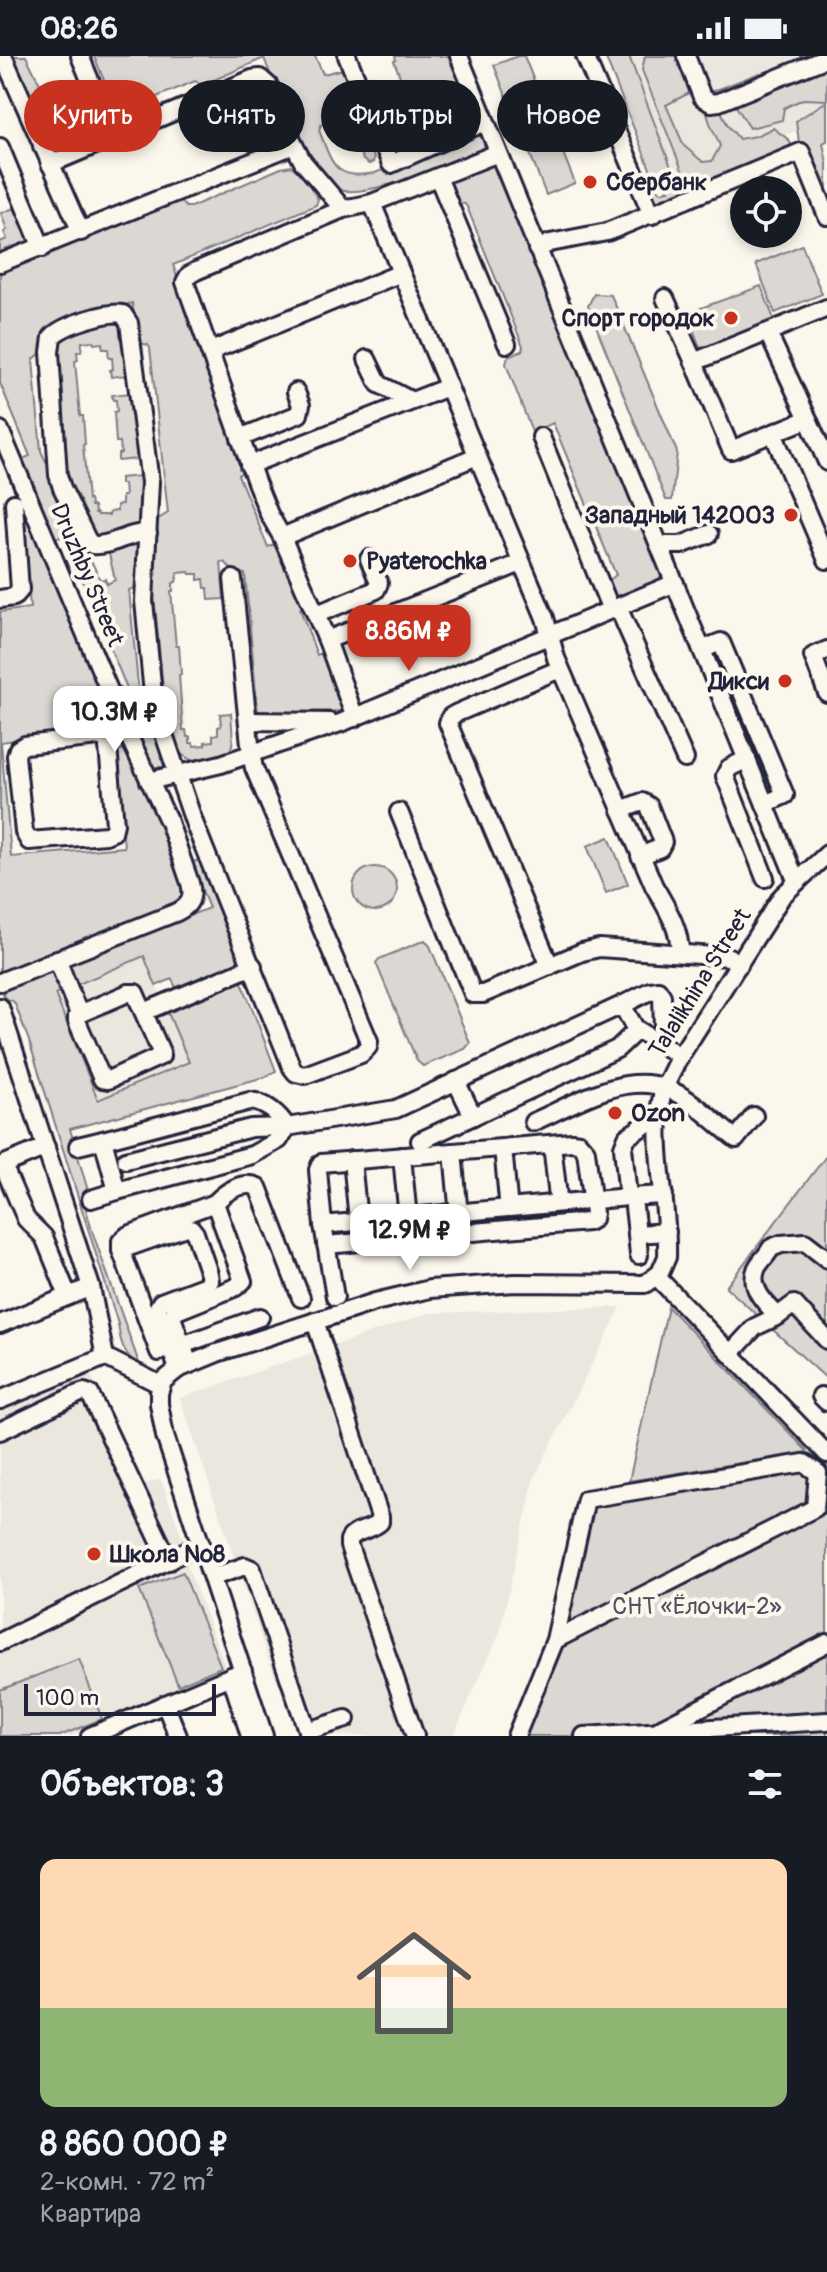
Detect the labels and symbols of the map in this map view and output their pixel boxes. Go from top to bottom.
place label: Сбербанк [606,168,707,197]
marker: Сбербанк [581,173,599,191]
place label: Спорт городок [562,304,715,333]
marker: Спорт городок [722,309,740,327]
street label: Druzhby Street [44,499,130,651]
place label: Западный 142003 [585,501,775,530]
marker: Западный 142003 [782,506,800,524]
place label: Pyaterochka [366,547,487,576]
marker: Pyaterochka [341,552,359,570]
pin: 8.86M ₽ [335,605,483,673]
place label: Дикси [707,667,769,696]
marker: Дикси [776,672,794,690]
pin: 10.3M ₽ [41,686,189,754]
street label: Talalikhina Street [643,903,758,1063]
place label: Ozon [631,1099,685,1128]
marker: Ozon [606,1104,624,1122]
pin: 12.9M ₽ [336,1204,484,1272]
place label: Школа №8 [109,1540,225,1569]
marker: Школа №8 [85,1545,103,1563]
park label: СНТ «Ёлочки-2» [612,1592,782,1621]
scale bar [24,1680,216,1716]

